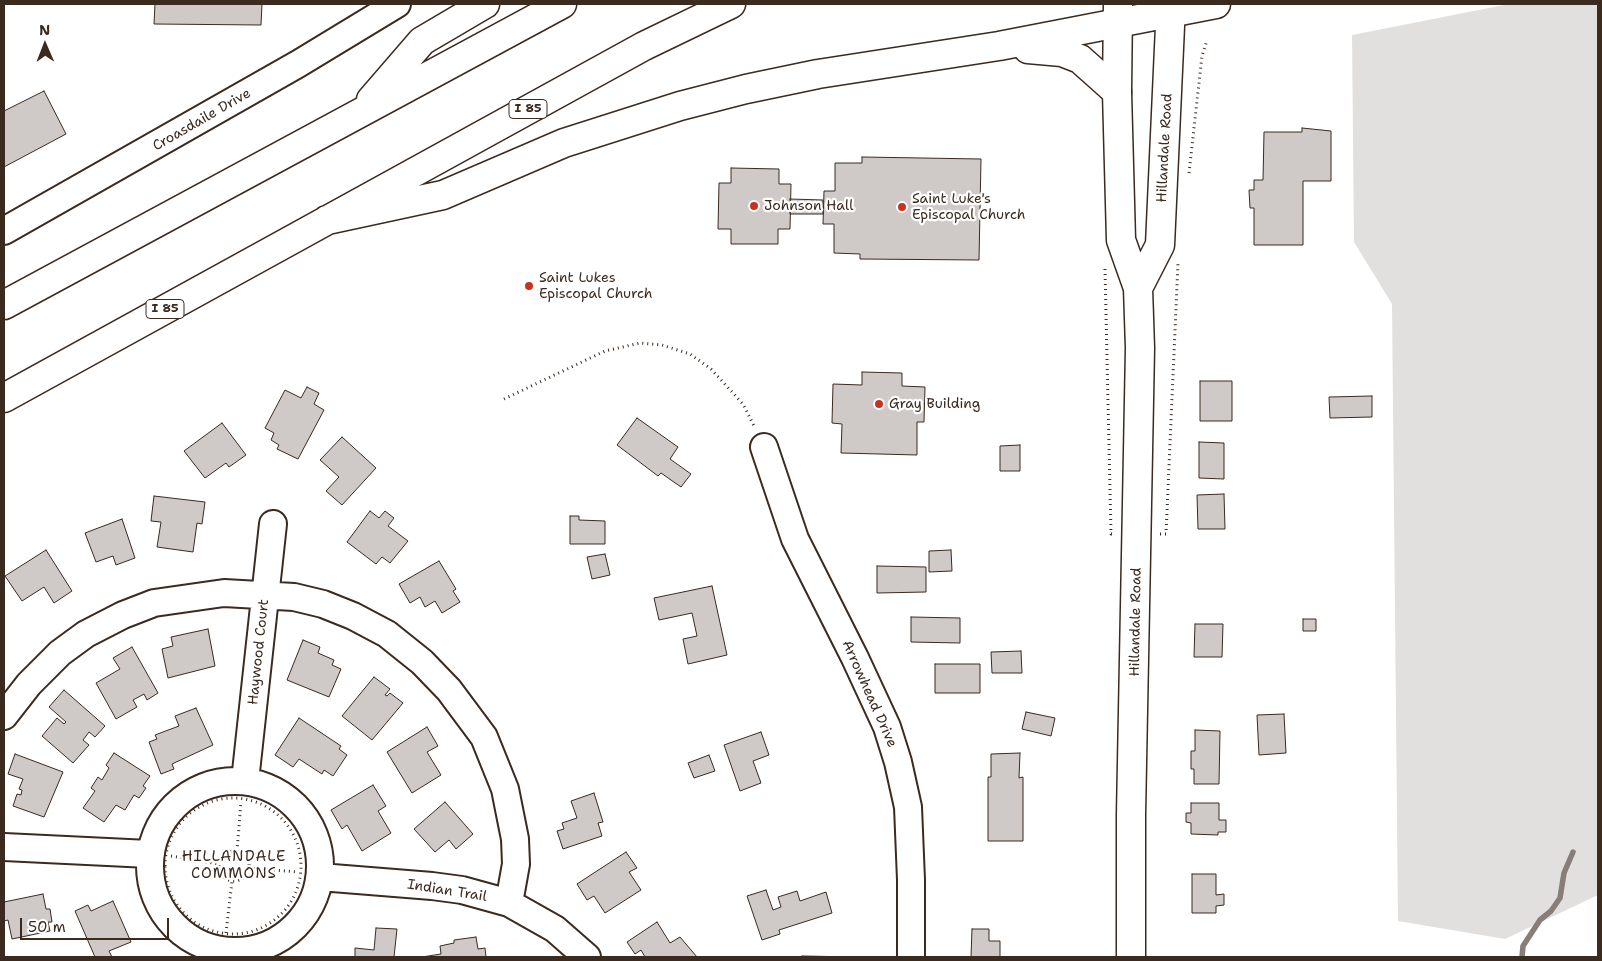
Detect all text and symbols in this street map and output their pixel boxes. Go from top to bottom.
north arrow [20,20,70,70]
text: N [39,21,50,39]
street label: Croasdaile Drive [150,85,254,155]
street label: Hillandale Road [1154,93,1176,203]
road number: I 85 [509,100,547,118]
place label: Saint Luke's Episcopal Church [912,191,1026,223]
place label: Johnson Hall [764,198,853,214]
marker: Johnson Hall [748,200,760,212]
marker: Saint Luke's Episcopal Church [896,201,908,213]
place label: Saint Lukes Episcopal Church [539,270,653,302]
marker: Saint Lukes Episcopal Church [523,280,535,292]
road number: I 85 [146,300,184,318]
place label: Gray Building [889,396,980,412]
marker: Gray Building [873,398,885,410]
street label: Hillandale Road [1127,567,1145,677]
street label: Haywood Court [245,598,273,706]
street label: Arrowhead Drive [838,638,900,750]
district label: HILLANDALE COMMONS [180,848,288,883]
street label: Indian Trail [406,876,488,906]
scale bar [22,908,171,940]
text: 50 m [28,917,66,937]

